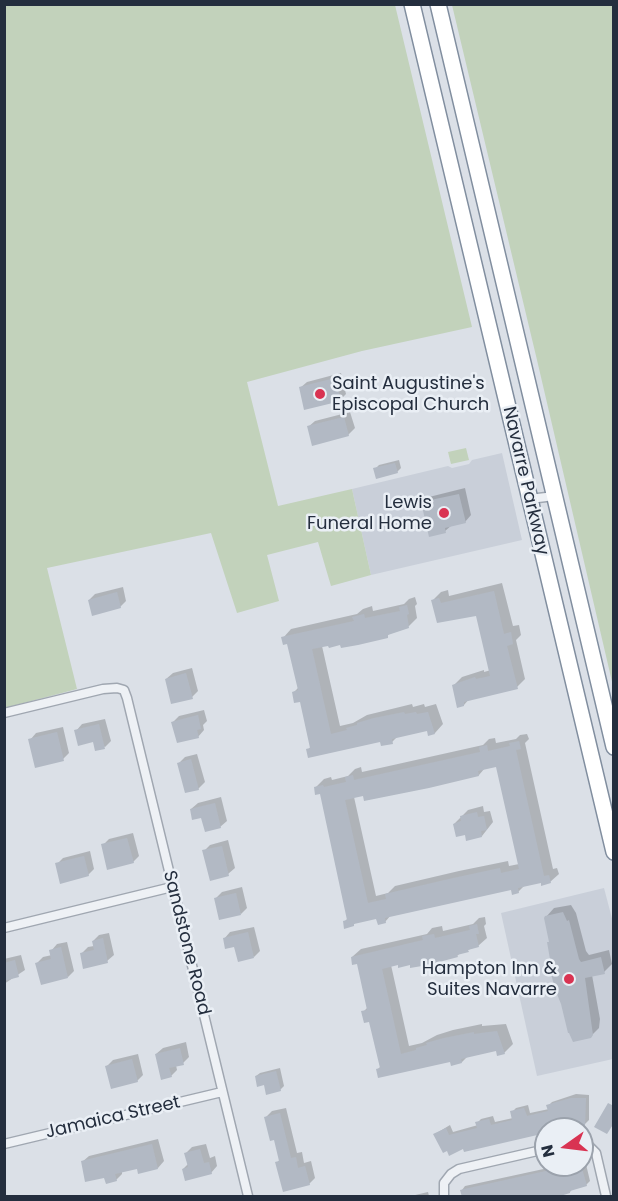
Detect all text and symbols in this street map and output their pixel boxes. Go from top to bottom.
place label: Saint Augustine's Episcopal Church [332,373,489,416]
marker: Saint Augustine's Episcopal Church [313,387,327,401]
street label: Navarre Parkway [497,404,553,558]
place label: Lewis Funeral Home [307,492,432,534]
marker: Lewis Funeral Home [437,506,451,520]
street label: Sandstone Road [158,869,214,1017]
place label: Hampton Inn & Suites Navarre [422,958,557,1000]
marker: Hampton Inn & Suites Navarre [562,972,576,986]
street label: Jamaica Street [44,1092,182,1144]
north arrow [534,1117,594,1177]
text: N [535,1142,561,1160]

